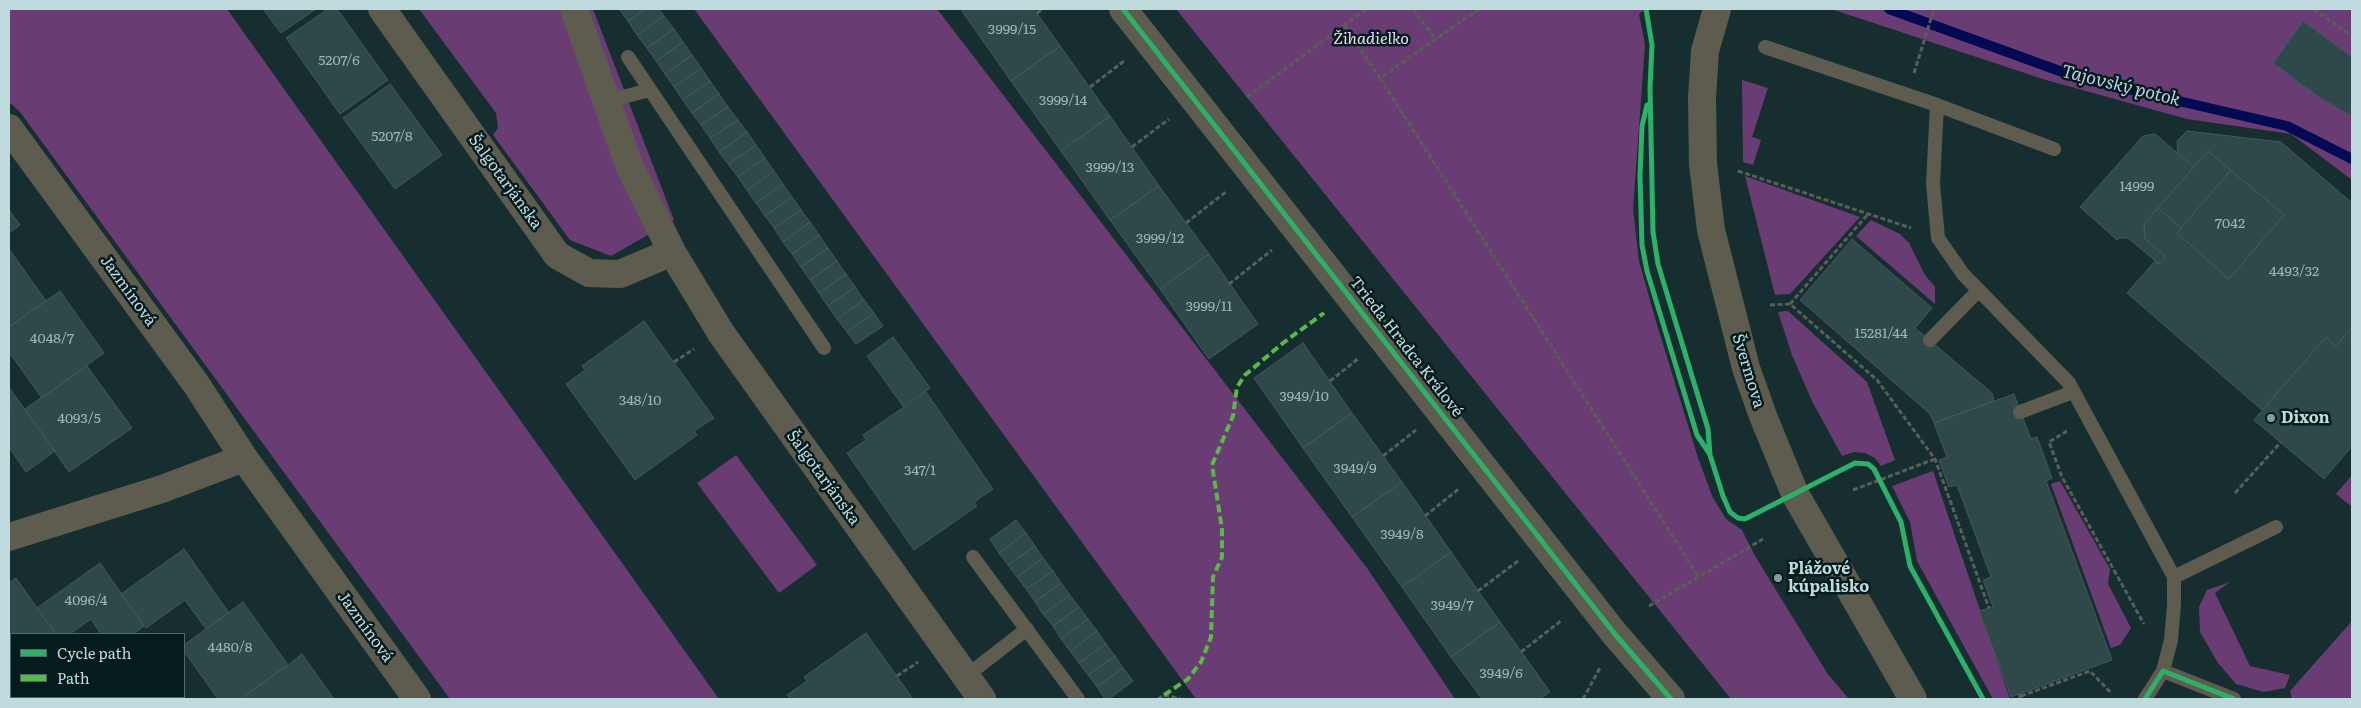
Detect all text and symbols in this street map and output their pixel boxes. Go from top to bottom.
house number: 3999/15 [988,22,1036,38]
park label: Žihadielko [1333,29,1409,49]
house number: 5207/6 [318,53,360,69]
water label: Tajovský potok [2059,61,2183,111]
house number: 3999/14 [1039,93,1087,109]
house number: 5207/8 [371,129,413,145]
street label: Šalgotarjánska [464,131,546,233]
house number: 3999/13 [1086,160,1134,176]
house number: 14999 [2120,179,2154,195]
house number: 7042 [2215,216,2245,232]
house number: 3999/12 [1136,231,1184,247]
street label: Jazmínová [96,252,160,330]
house number: 4493/32 [2269,264,2319,280]
street label: Trieda Hradca Králové [1345,273,1467,421]
house number: 3999/11 [1186,299,1232,315]
house number: 15281/44 [1854,326,1908,342]
house number: 4048/7 [30,331,74,347]
street label: Švermova [1728,332,1768,410]
house number: 3949/10 [1279,389,1329,405]
house number: 348/10 [619,393,661,409]
place label: Dixon [2281,408,2330,428]
house number: 4093/5 [57,411,101,427]
marker: Dixon [2265,412,2277,424]
street label: Šalgotarjánska [782,427,864,529]
house number: 3949/9 [1333,461,1377,477]
house number: 347/1 [904,463,936,479]
house number: 3949/8 [1380,527,1424,543]
place label: Plážové kúpalisko [1788,559,1869,597]
marker: Plážové kúpalisko [1772,572,1784,584]
street label: Jazmínová [333,588,397,666]
house number: 4096/4 [65,593,107,609]
house number: 3949/7 [1430,598,1474,614]
legend [10,633,185,698]
house number: 4480/8 [208,640,252,656]
text: Cycle path [57,641,131,664]
text: Path [57,666,90,689]
house number: 3949/6 [1479,666,1523,682]

